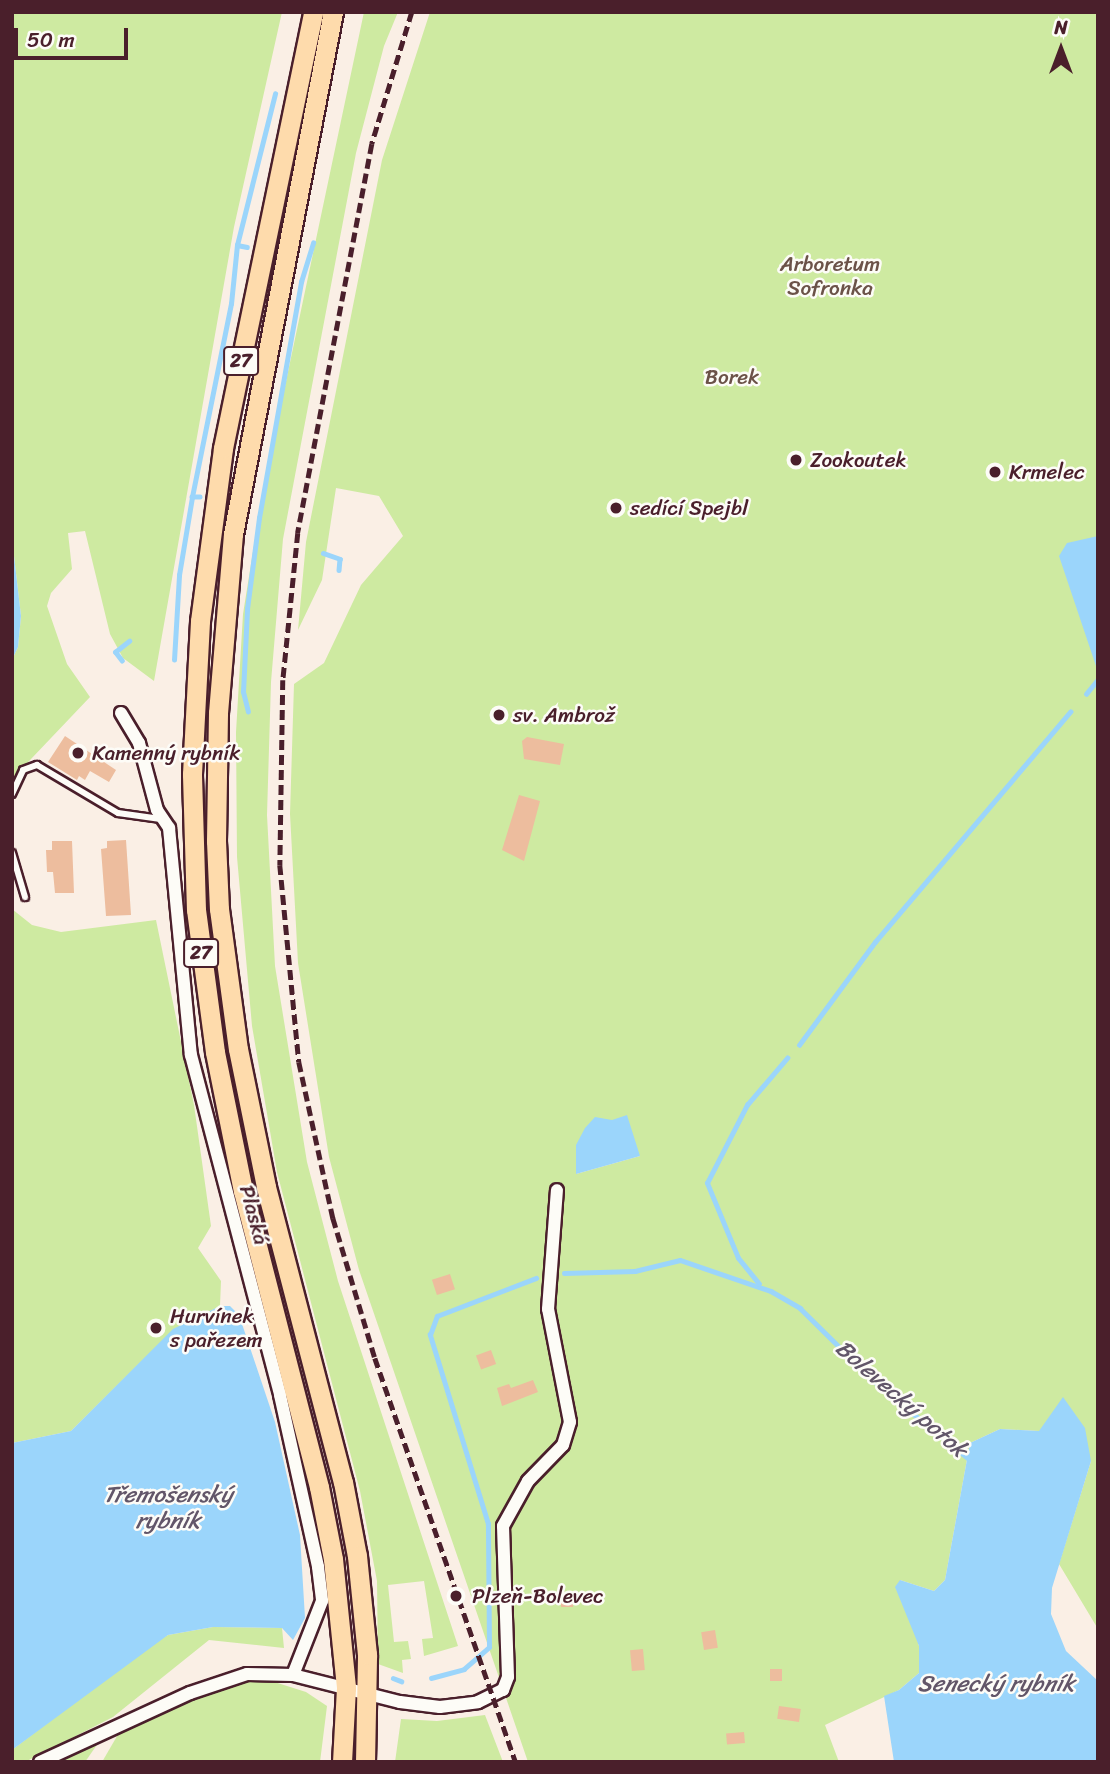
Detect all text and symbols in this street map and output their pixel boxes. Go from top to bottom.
text: N [1054,11,1068,44]
scale bar [18,14,131,58]
north arrow [1026,14,1096,84]
text: 50 m [27,21,75,59]
park label: Arboretum Sofronka [780,251,880,301]
road number: 27 [222,346,260,376]
park label: Borek [705,364,759,390]
place label: Zookoutek [810,447,907,473]
marker: Zookoutek [788,452,804,468]
place label: Krmelec [1009,459,1085,485]
marker: Krmelec [987,464,1003,480]
place label: sedící Spejbl [630,495,748,521]
marker: sedící Spejbl [608,500,624,516]
place label: sv. Ambrož [513,702,615,728]
marker: sv. Ambrož [491,707,507,723]
place label: Kamenný rybník [92,740,240,766]
marker: Kamenný rybník [70,745,86,761]
road number: 27 [182,937,220,968]
street label: Plaská [234,1182,274,1248]
place label: Hurvínek s pařezem [170,1303,262,1353]
marker: Hurvínek s pařezem [148,1320,164,1336]
water label: Bolevecký potok [829,1334,973,1464]
water label: Třemošenský rybník [104,1481,232,1535]
place label: Plzeň-Bolevec [472,1583,604,1609]
marker: Plzeň-Bolevec [446,1586,466,1606]
water label: Senecký rybník [918,1670,1074,1698]

